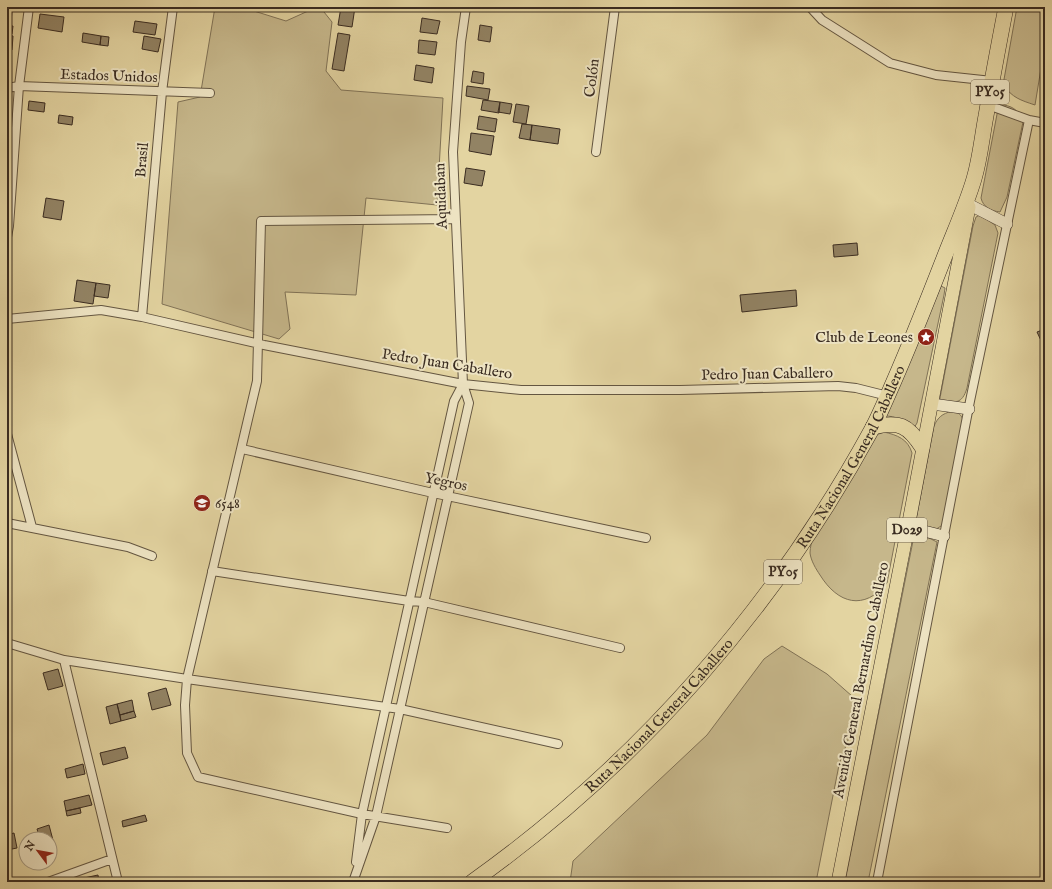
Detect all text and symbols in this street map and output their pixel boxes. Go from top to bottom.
street label: Colón [580,58,604,98]
street label: Estados Unidos [60,65,158,87]
road number: PY05 [971,80,1009,104]
street label: Brasil [131,141,153,178]
street label: Aquidaban [430,163,452,230]
place icon: Club de Leones [916,327,936,347]
place label: Club de Leones [815,328,913,347]
street label: Pedro Juan Caballero [380,344,514,384]
street label: Ruta Nacional General Caballero [792,362,909,552]
street label: Pedro Juan Caballero [701,363,833,385]
street label: Yegros [423,468,469,496]
school or university icon: 6548 [192,493,212,513]
place label: 6548 [215,494,240,513]
road number: D029 [887,518,927,542]
road number: PY05 [764,560,802,584]
street label: Avenida General Bernardino Caballero [829,560,893,801]
street label: Ruta Nacional General Caballero [581,634,737,797]
north arrow [18,831,58,871]
text: N [21,838,39,855]

